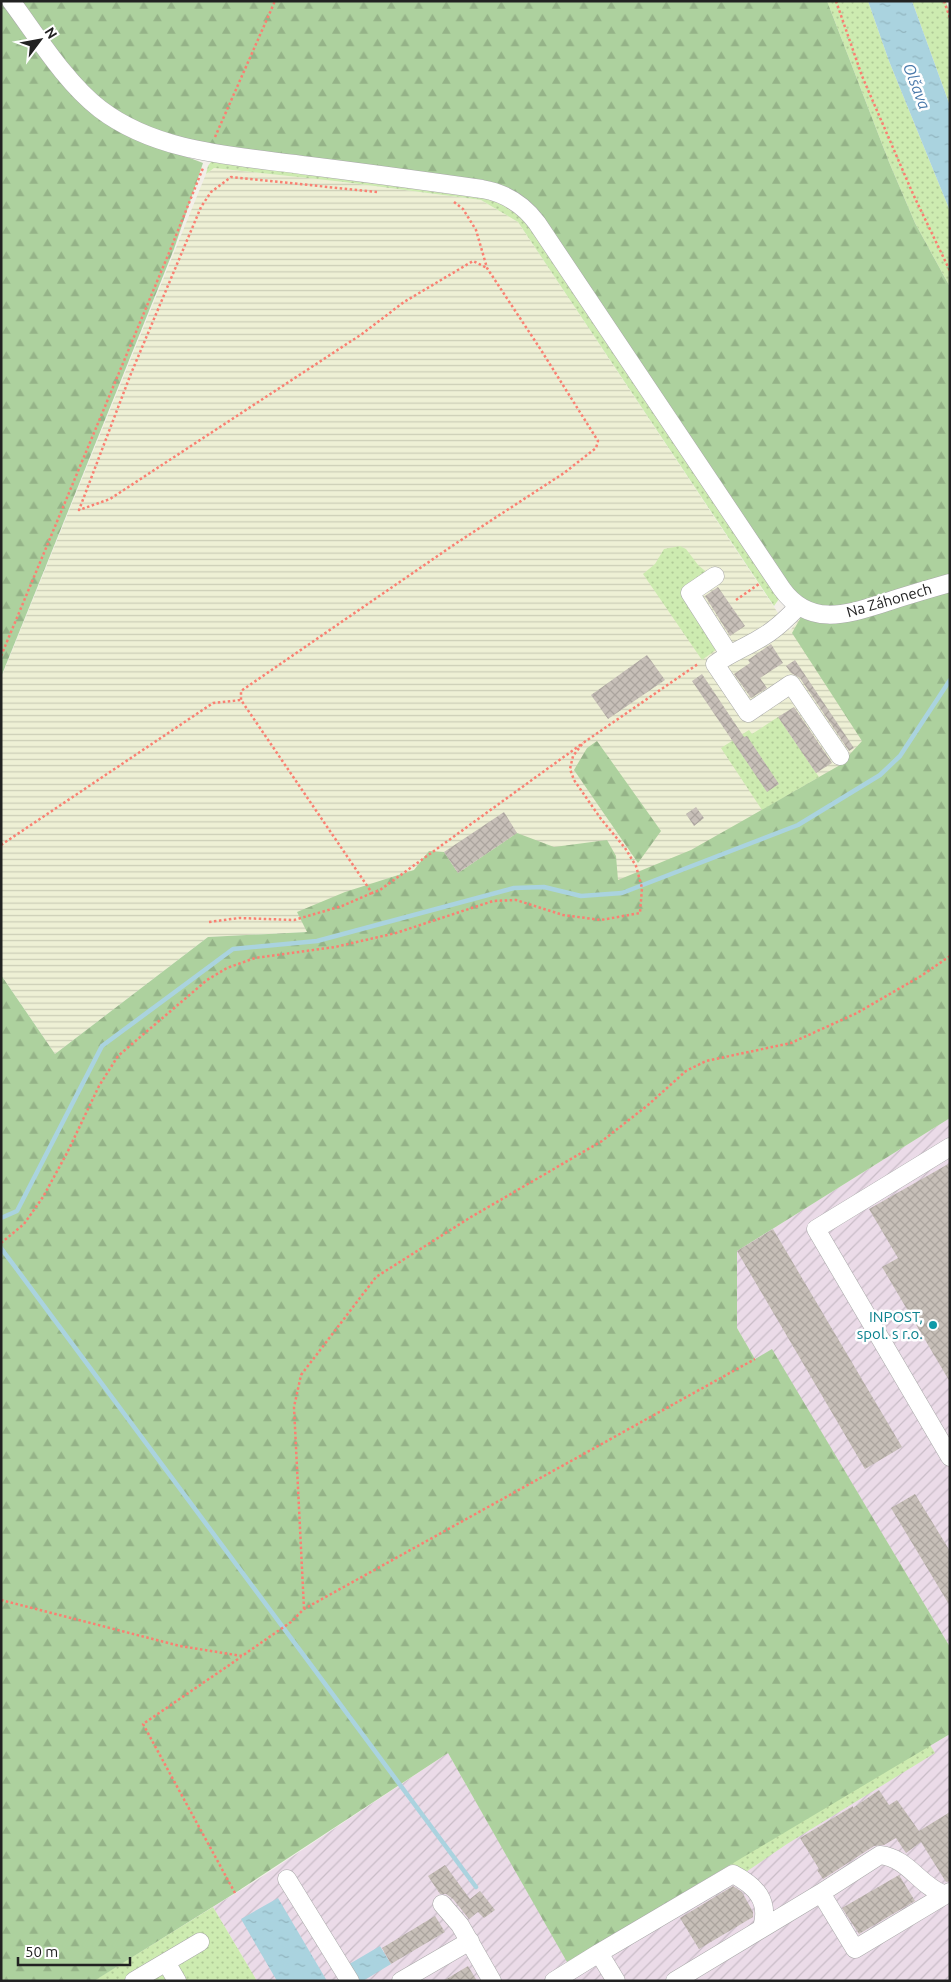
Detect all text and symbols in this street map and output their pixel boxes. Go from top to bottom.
north arrow [15,15,65,65]
text: N [41,24,61,42]
water label: Olšava [900,60,934,112]
street label: Na Záhonech [844,580,934,620]
place label: INPOST, spol. s r.o. [857,1308,923,1342]
marker: INPOST, spol. s r.o. [927,1319,939,1331]
scale bar [18,1934,130,1966]
text: 50 m [25,1943,58,1960]

